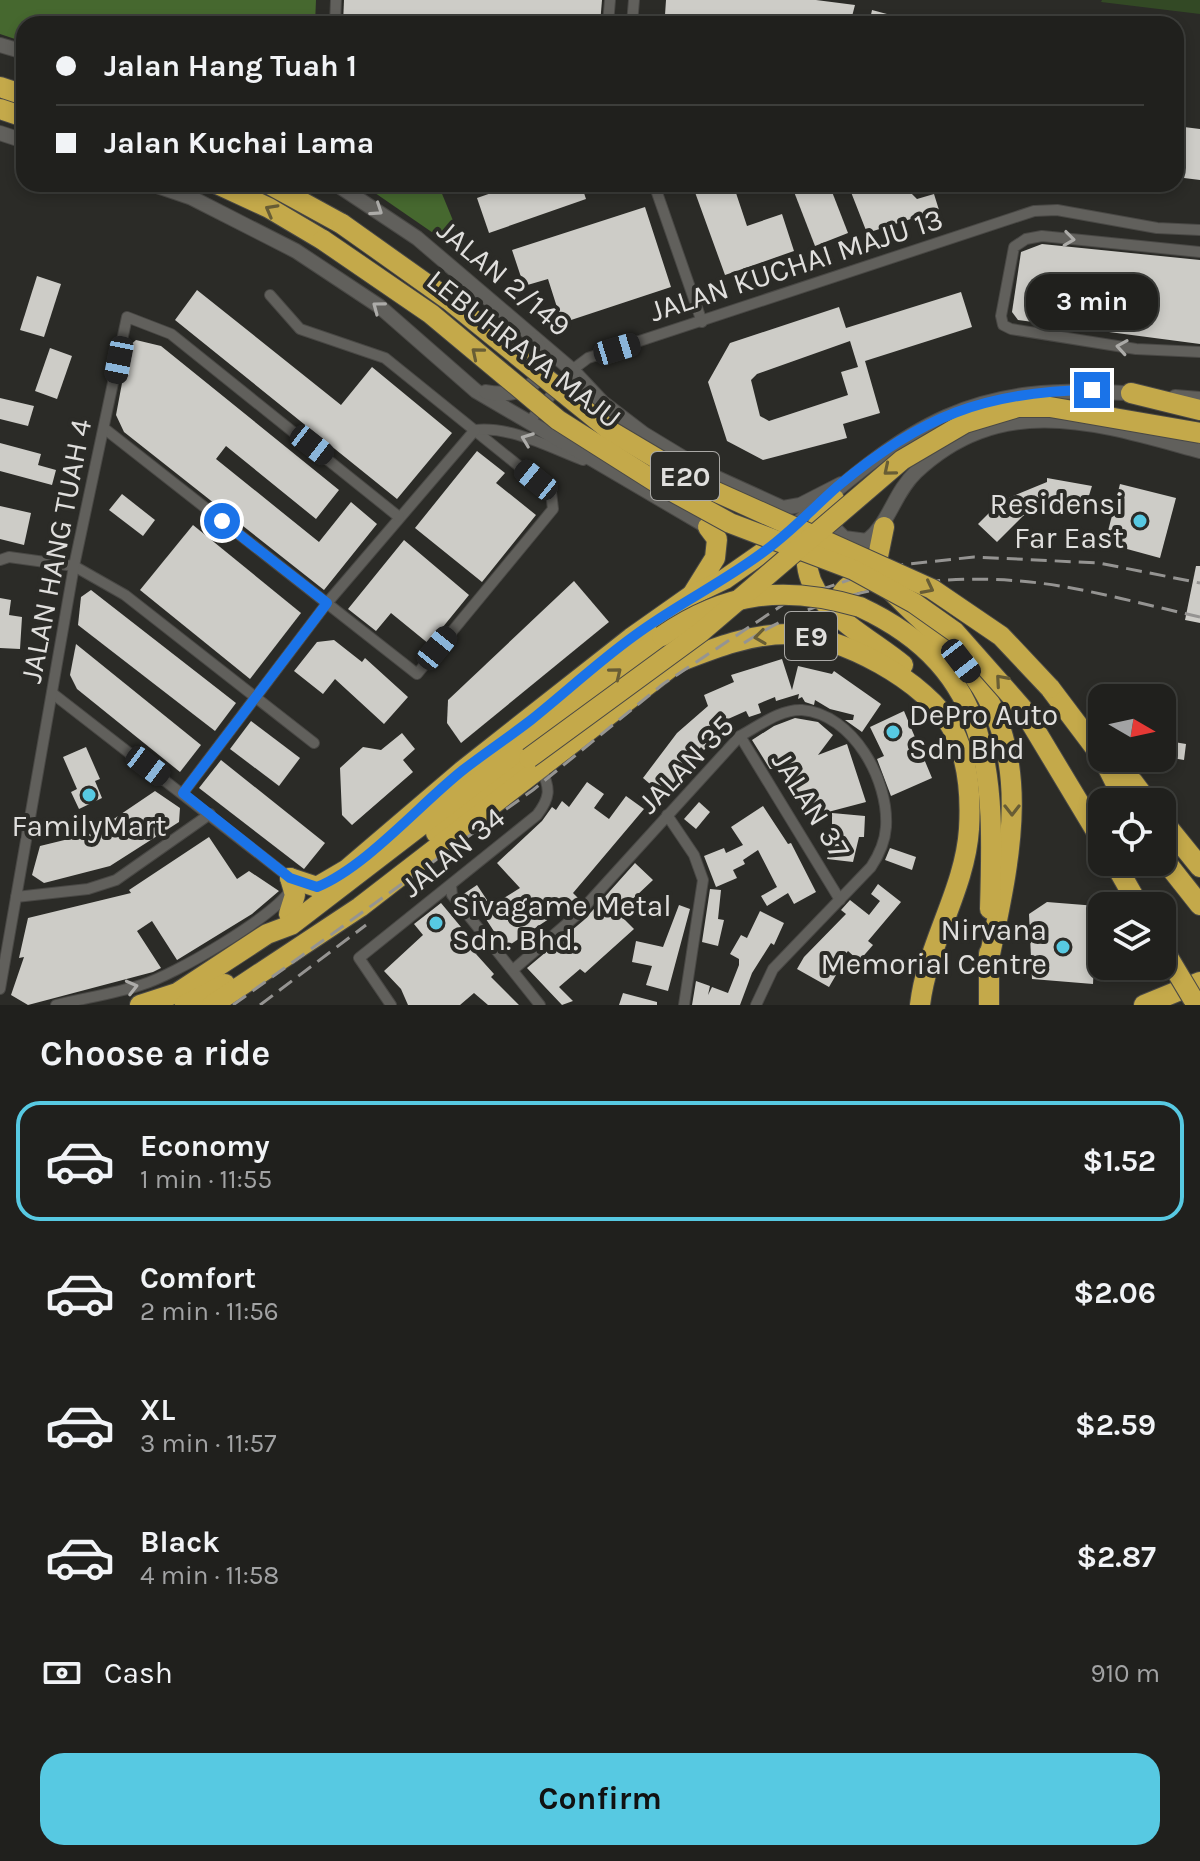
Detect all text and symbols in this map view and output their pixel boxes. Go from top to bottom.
text: Jalan Hang Tuah 1 [104,48,357,84]
text: Jalan Kuchai Lama [104,125,374,161]
one-way arrow [368,200,382,215]
street label: JALAN KUCHAI MAJU 13 [645,201,947,329]
one-way arrow [265,204,280,220]
street label: JALAN 2/149 [430,212,578,344]
one-way arrow [1063,231,1076,248]
street label: LEBUHRAYA MAJU [420,262,628,436]
callout: 3 min [1026,274,1158,330]
text: 3 min [1056,286,1128,317]
one-way arrow [372,302,387,316]
car [591,331,643,367]
car [103,334,135,386]
one-way arrow [1115,339,1129,356]
one-way arrow [471,348,486,363]
route end [1074,372,1110,408]
street label: JALAN HANG TUAH 4 [13,416,99,686]
car [286,421,338,469]
one-way arrow [521,432,535,449]
road number: E20 [651,452,719,500]
car [510,456,562,504]
one-way arrow [883,460,898,475]
place label: Residensi Far East [990,486,1124,556]
route start [204,503,240,539]
marker: Residensi Far East [1131,512,1149,530]
one-way arrow [920,578,935,594]
road number: E9 [785,612,837,660]
car [413,622,461,674]
one-way arrow [754,628,767,645]
car [937,635,985,687]
one-way arrow [606,668,621,683]
one-way arrow [996,675,1011,690]
north arrow [1088,684,1176,772]
map controls [1088,684,1176,980]
place label: DePro Auto Sdn Bhd [909,697,1058,767]
street label: JALAN 35 [630,707,742,821]
marker: DePro Auto Sdn Bhd [884,723,902,741]
car [122,742,174,790]
street label: JALAN 37 [764,745,858,865]
marker: FamilyMart [80,786,98,804]
button: locate [1088,788,1176,876]
street label: JALAN 34 [394,799,512,905]
one-way arrow [1003,804,1021,817]
place label: FamilyMart [12,808,166,844]
place label: Sivagame Metal Sdn. Bhd. [452,888,672,958]
button: layers [1088,892,1176,980]
place label: Nirvana Memorial Centre [820,912,1047,982]
marker: Sivagame Metal Sdn. Bhd. [427,914,445,932]
marker: Nirvana Memorial Centre [1054,938,1072,956]
one-way arrow [125,979,139,996]
text: Choose a ride [40,1032,270,1074]
icon: car [44,1125,116,1197]
text: Economy [140,1128,270,1164]
text: $1.52 [1083,1143,1156,1179]
text: 1 min · 11:55 [140,1164,272,1195]
icon: car [44,1257,116,1329]
text: Comfort [140,1260,256,1296]
text: $2.06 [1074,1275,1156,1311]
text: 2 min · 11:56 [140,1296,279,1327]
icon: car [44,1389,116,1461]
text: XL [140,1392,175,1428]
text: $2.59 [1075,1407,1156,1443]
text: 3 min · 11:57 [140,1428,276,1459]
icon: car [44,1521,116,1593]
text: Black [140,1524,220,1560]
text: $2.87 [1076,1539,1156,1575]
text: 4 min · 11:58 [140,1560,279,1591]
icon: cash [40,1651,84,1695]
text: Cash [104,1655,173,1691]
text: 910 m [1090,1658,1160,1689]
button: Confirm [40,1753,1160,1845]

